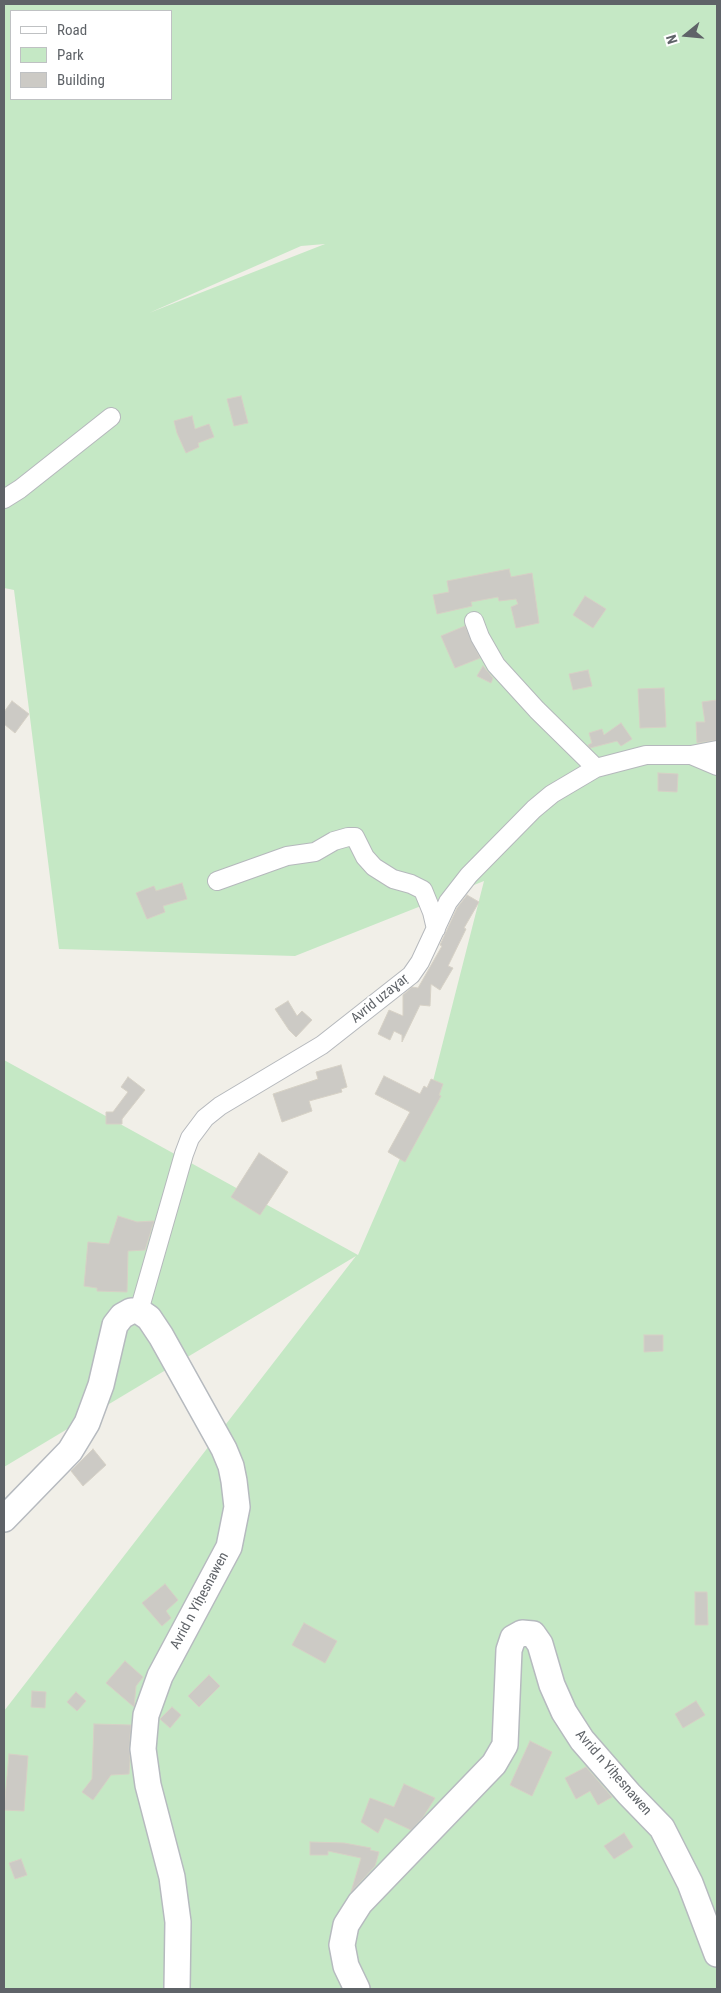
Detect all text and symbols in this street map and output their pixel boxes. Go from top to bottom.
legend [10,10,172,100]
north arrow [661,10,711,60]
text: Road [57,21,87,39]
text: N [663,33,681,46]
text: Park [57,46,84,64]
text: Building [57,71,105,89]
street label: Avrid uzaɣaṛ [348,971,412,1027]
street label: Avrid n Yiḥesnawen [167,1550,233,1652]
street label: Avrid n Yiḥesnawen [571,1727,655,1819]

